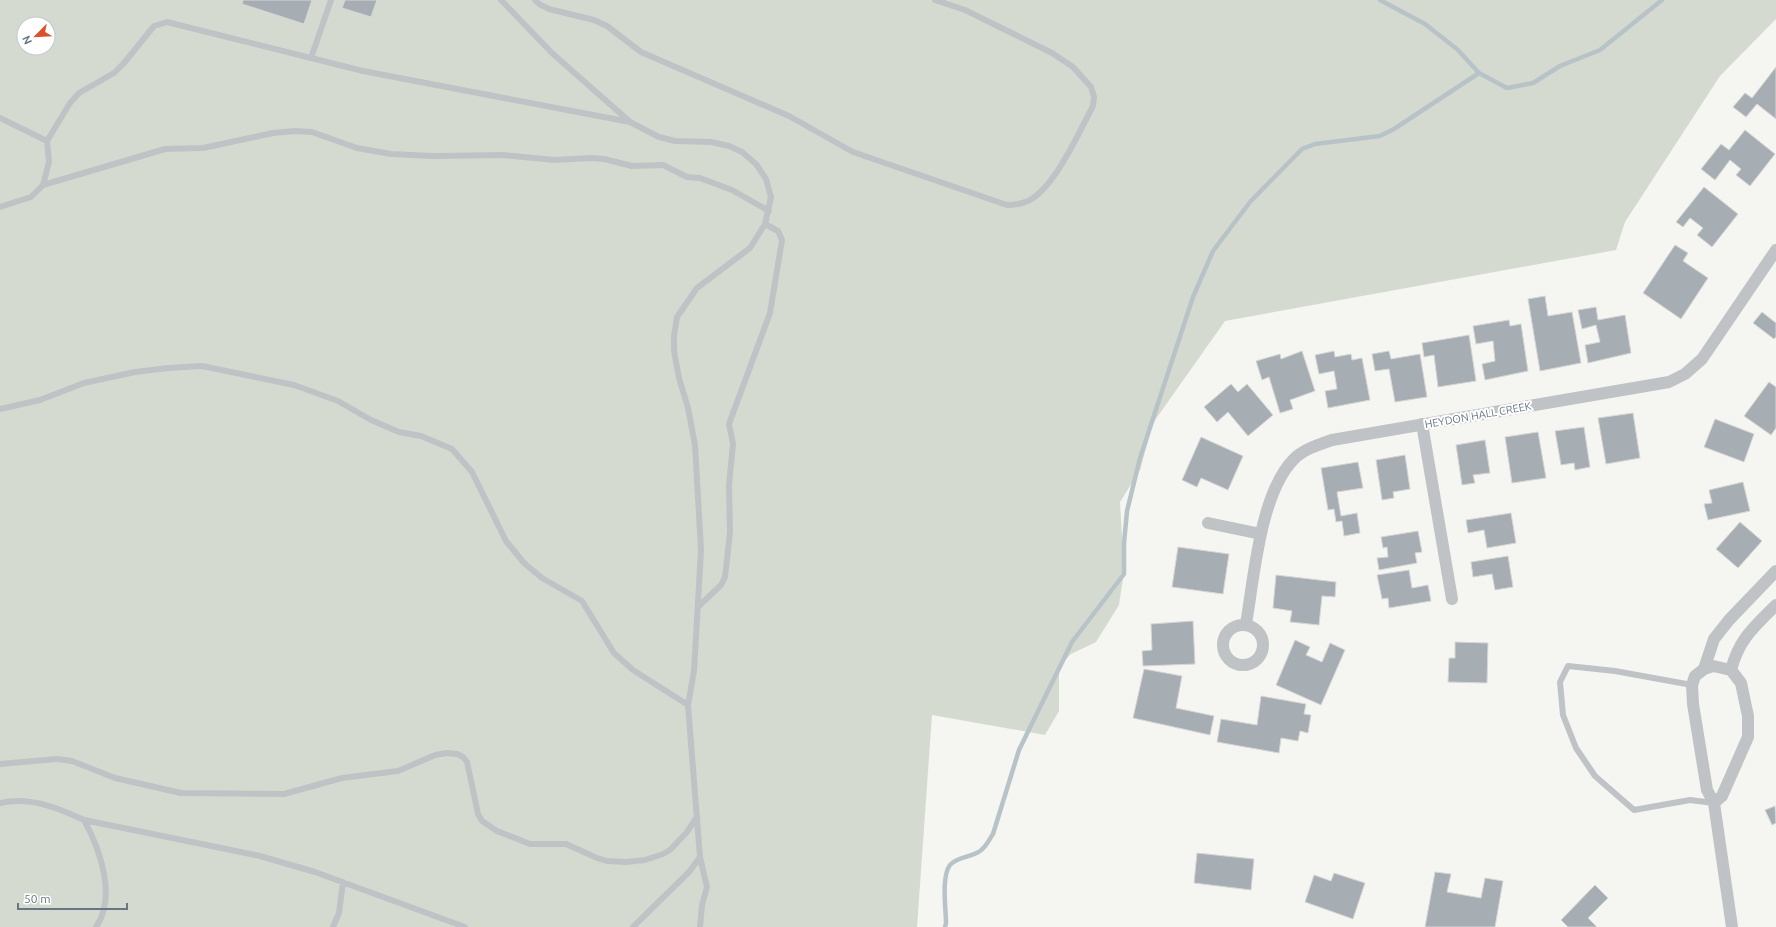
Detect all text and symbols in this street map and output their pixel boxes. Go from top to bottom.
north arrow [16,16,56,56]
text: N [20,34,34,46]
street label: HEYDON HALL CREEK [1424,400,1533,430]
scale bar [18,885,127,911]
text: 50 m [24,892,51,905]

